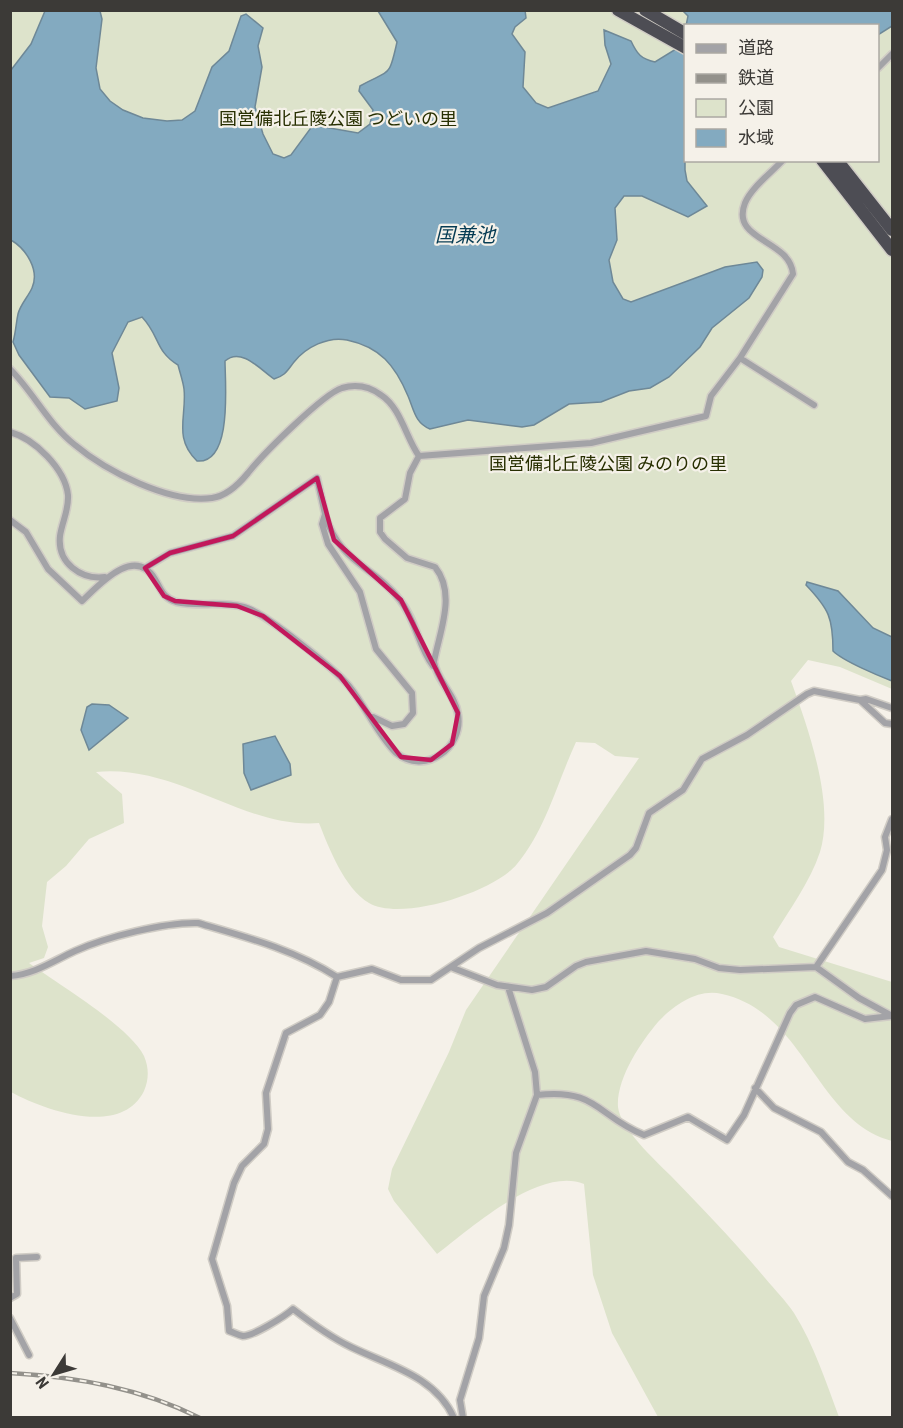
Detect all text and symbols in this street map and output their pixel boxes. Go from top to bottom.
legend [684,24,879,162]
text: 道路 [738,37,774,58]
text: 鉄道 [738,67,774,88]
text: 公園 [738,97,774,118]
park label: 国営備北丘陵公園 つどいの里 [219,108,457,129]
text: 水域 [738,127,774,148]
water label: 国兼池 [435,223,497,247]
park label: 国営備北丘陵公園 みのりの里 [489,453,727,474]
north arrow [24,1344,84,1404]
text: N [32,1373,53,1392]

